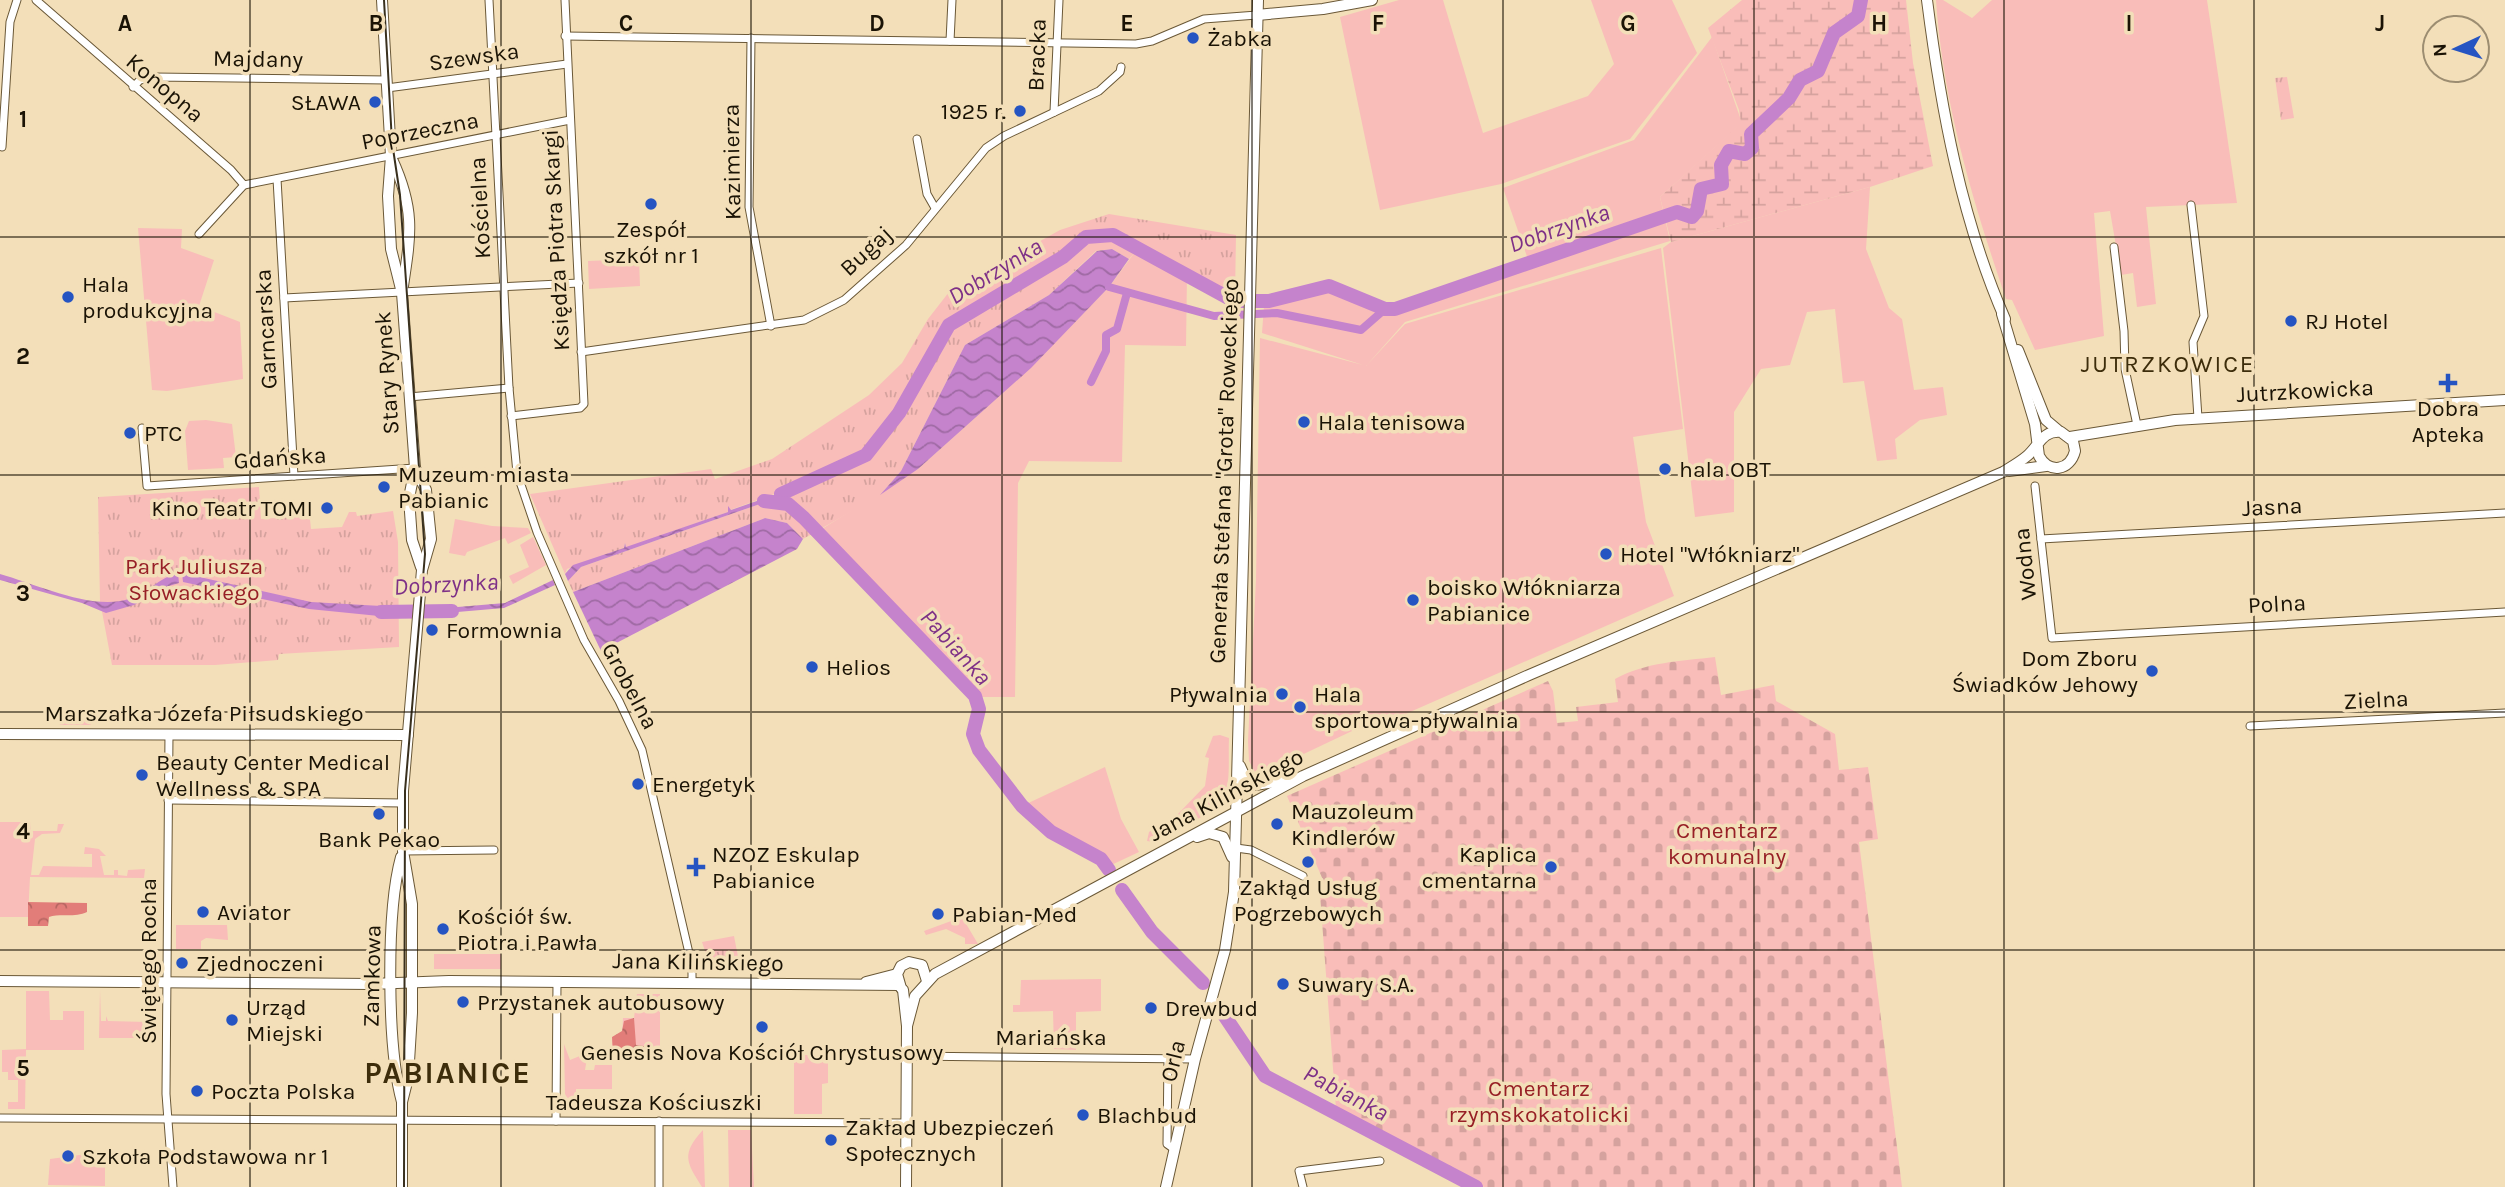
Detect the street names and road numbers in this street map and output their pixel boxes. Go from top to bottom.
street label: Bracka [1022,18,1052,92]
street label: Szewska [427,37,521,77]
street label: Majdany [213,45,304,73]
street label: Konopna [121,48,209,128]
street label: Kazimierza [717,104,747,220]
street label: Poprzeczna [359,106,481,156]
street label: Księdza Piotra Skargi [537,128,575,352]
street label: Kościelna [464,156,496,260]
street label: Bugaj [834,220,898,282]
street label: Garncarska [249,268,283,390]
street label: Generała Stefana "Grota" Roweckiego [1204,278,1244,664]
street label: Stary Rynek [369,311,405,435]
street label: Jutrzkowicka [2236,374,2374,408]
street label: Gdańska [233,441,327,475]
street label: Jasna [2241,492,2303,522]
street label: Wodna [2008,526,2042,602]
street label: Polna [2247,589,2307,619]
street label: Grobelna [596,638,664,734]
street label: Zielna [2343,685,2409,715]
street label: Marszałka Józefa Piłsudskiego [44,700,364,727]
street label: Jana Kilińskiego [1144,743,1308,847]
street label: Świętego Rocha [135,878,162,1044]
street label: Zamkowa [358,924,386,1028]
street label: Jana Kilińskiego [612,947,784,977]
street label: Mariańska [995,1024,1107,1051]
street label: Orla [1155,1037,1191,1085]
street label: Tadeusza Kościuszki [546,1089,762,1116]

